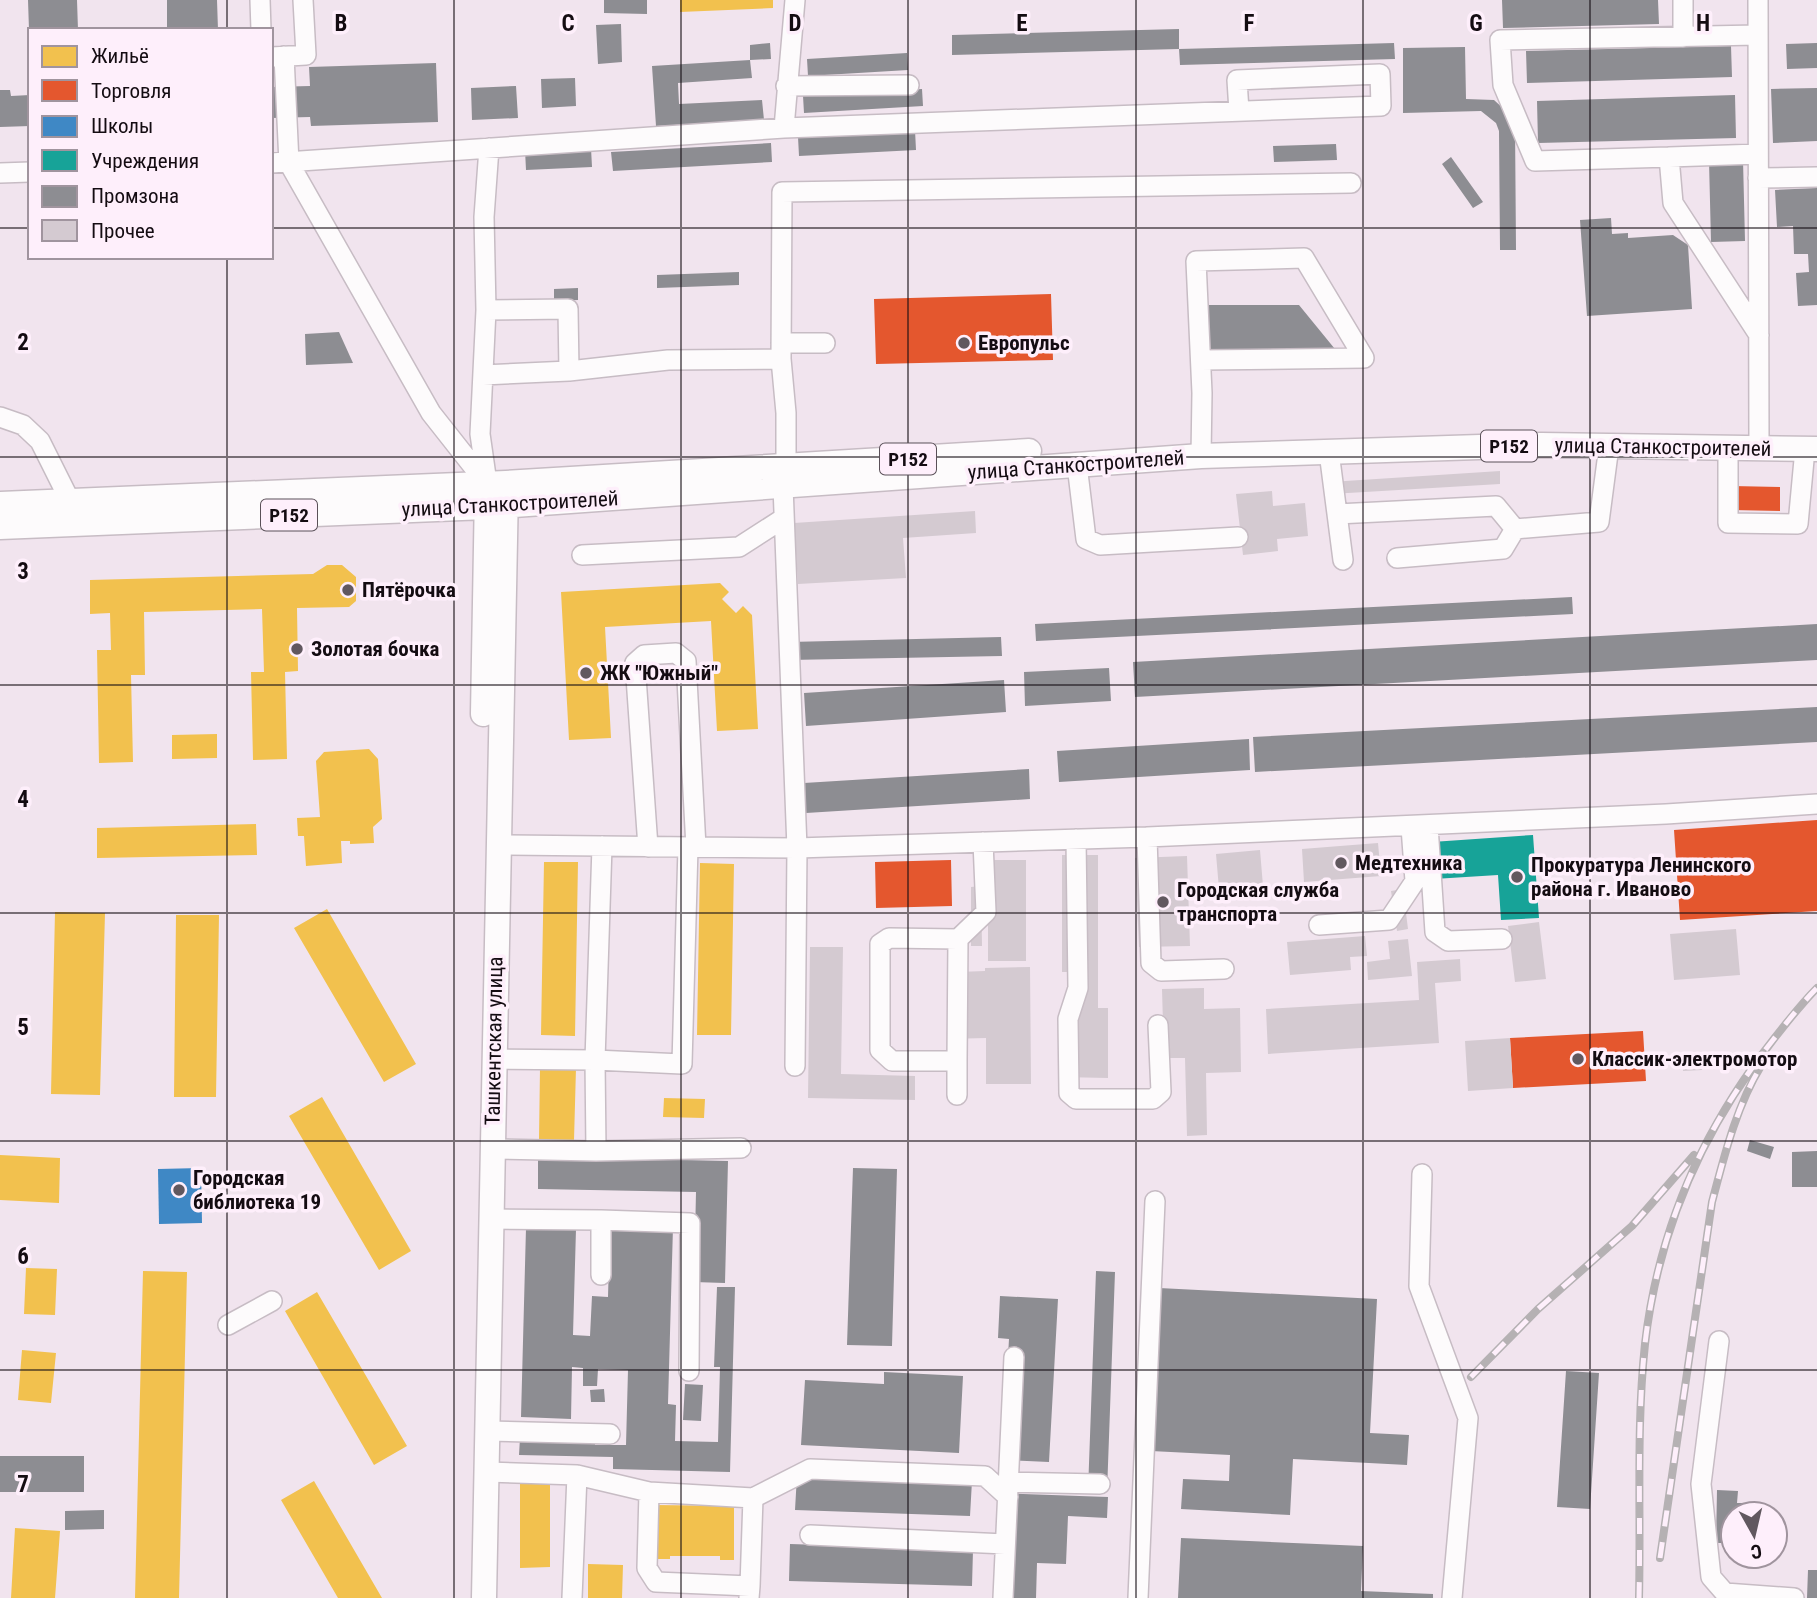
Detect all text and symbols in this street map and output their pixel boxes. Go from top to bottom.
text: B [335,10,347,37]
text: C [561,10,575,37]
text: D [789,10,802,37]
text: E [1016,10,1028,37]
text: F [1244,10,1255,37]
text: G [1469,10,1483,37]
text: H [1696,10,1710,37]
legend [28,28,273,259]
text: Жильё [91,44,149,68]
text: Торговля [91,79,171,103]
text: Школы [91,114,153,138]
text: Учреждения [91,149,199,173]
text: Промзона [91,184,179,208]
text: Прочее [91,219,155,243]
text: 2 [17,329,29,356]
place label: Европульс [978,331,1070,355]
marker: Европульс [956,335,972,351]
road number: Р152 [1481,430,1537,462]
street label: улица Станкостроителей [1554,433,1772,461]
road number: Р152 [880,444,936,474]
street label: улица Станкостроителей [967,445,1185,485]
street label: улица Станкостроителей [401,486,619,522]
road number: Р152 [261,500,317,530]
text: 3 [17,558,29,585]
place label: Пятёрочка [362,578,456,602]
marker: Пятёрочка [340,582,356,598]
place label: Золотая бочка [311,637,440,661]
marker: Золотая бочка [289,641,305,657]
place label: ЖК "Южный" [600,661,718,685]
marker: ЖК "Южный" [578,665,594,681]
text: 4 [17,786,29,813]
place label: Медтехника [1355,851,1463,875]
place label: Прокуратура Ленинского района г. Иваново [1531,853,1752,901]
marker: Медтехника [1333,855,1349,871]
marker: Прокуратура Ленинского района г. Иваново [1509,869,1525,885]
place label: Городская служба транспорта [1177,878,1339,926]
marker: Городская служба транспорта [1155,894,1171,910]
street label: Ташкентская улица [481,956,507,1126]
text: 5 [17,1014,29,1041]
place label: Классик-электромотор [1592,1047,1797,1071]
marker: Классик-электромотор [1570,1051,1586,1067]
place label: Городская библиотека 19 [193,1166,321,1214]
marker: Городская библиотека 19 [171,1182,187,1198]
text: 6 [17,1243,29,1270]
text: 7 [17,1471,29,1498]
north arrow [1719,1500,1789,1570]
text: С [1749,1539,1763,1564]

